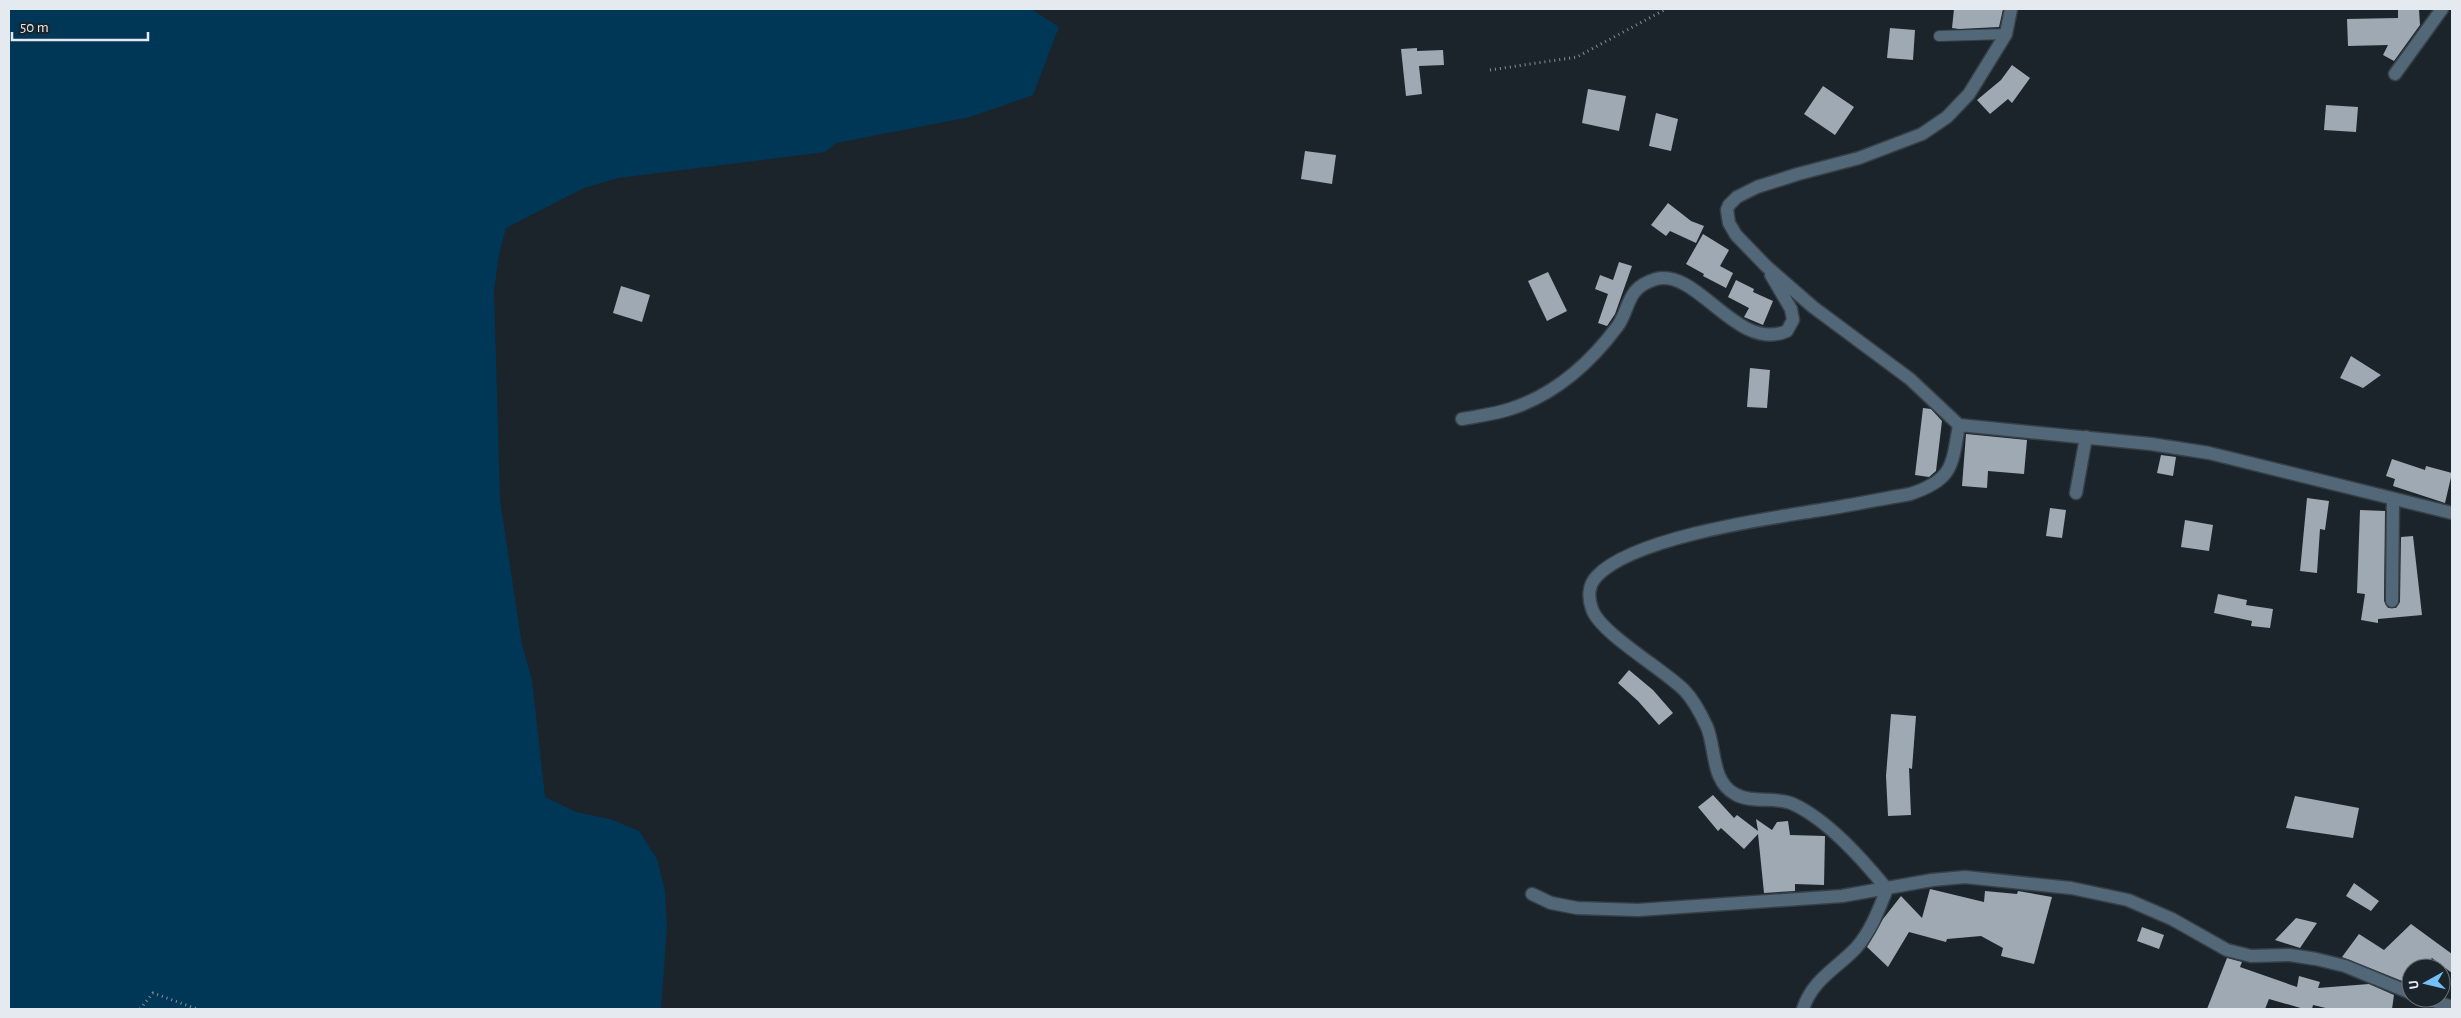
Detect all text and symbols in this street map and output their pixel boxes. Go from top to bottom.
scale bar [12,10,149,42]
text: 50 m [20,20,49,35]
north arrow [2401,958,2451,1008]
text: U [2407,979,2422,990]

